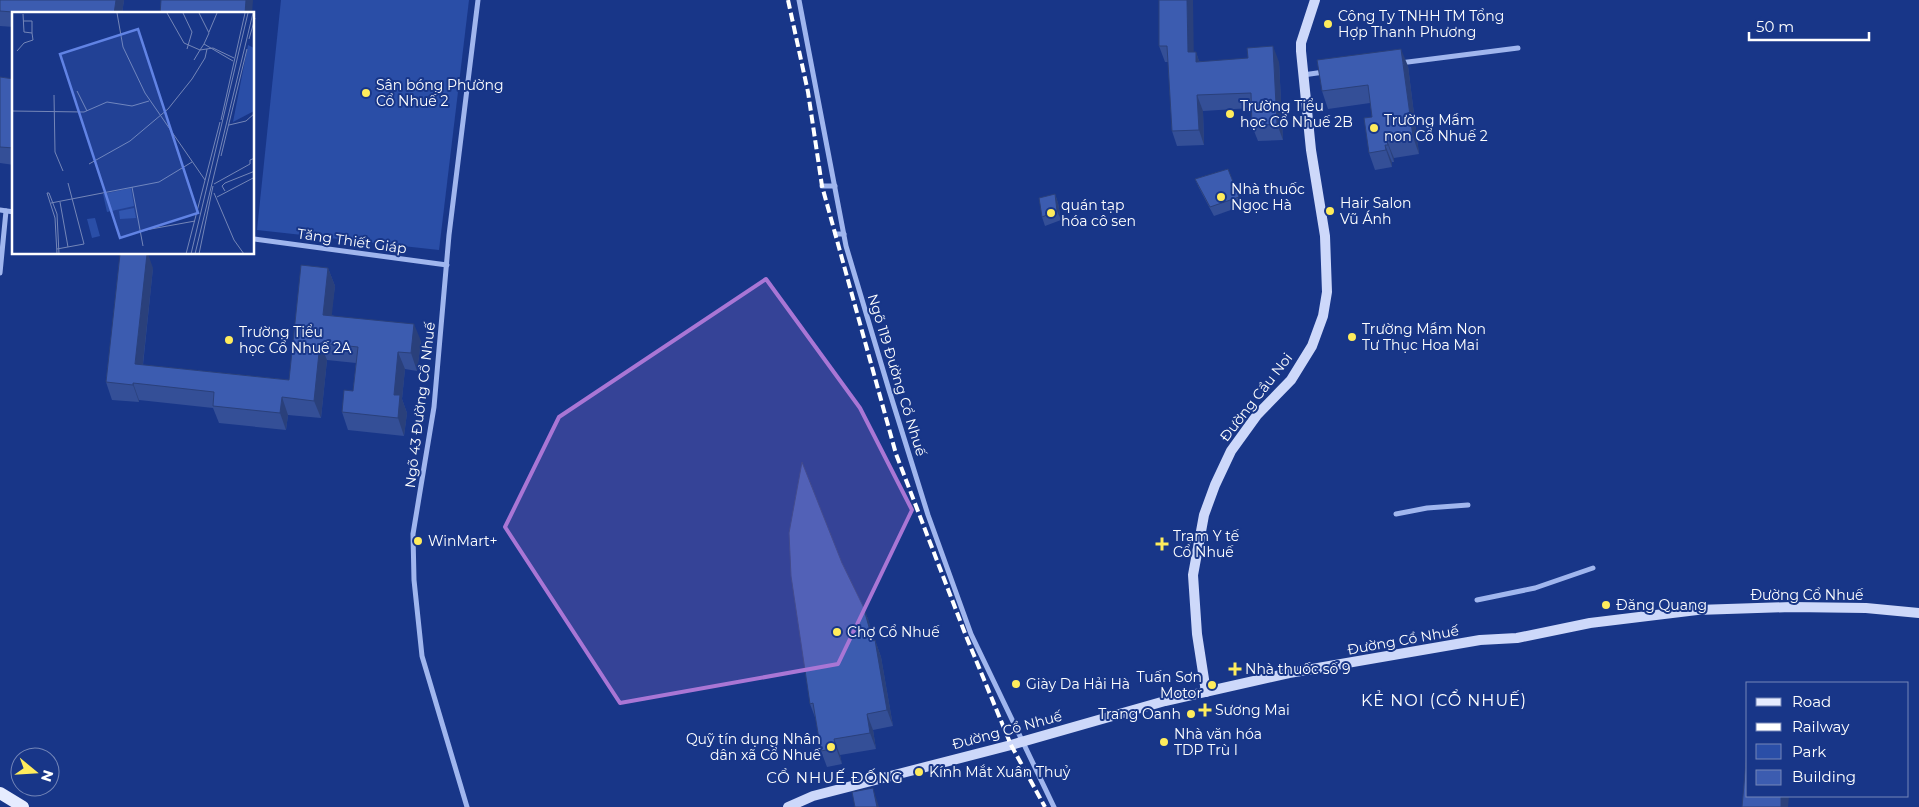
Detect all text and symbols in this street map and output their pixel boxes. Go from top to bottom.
place label: Công Ty TNHH TM Tổng Hợp Thanh Phương [1338,7,1504,41]
scale bar [1749,10,1869,42]
inset map [12,12,255,255]
text: 50 m [1756,17,1794,36]
marker: Công Ty TNHH TM Tổng Hợp Thanh Phương [1322,18,1334,30]
place label: Sân bóng Phường Cổ Nhuế 2 [376,76,504,110]
marker: Sân bóng Phường Cổ Nhuế 2 [360,87,372,99]
place label: Trường Tiểu học Cổ Nhuế 2B [1240,97,1353,131]
marker: Trường Tiểu học Cổ Nhuế 2B [1224,108,1236,120]
place label: Trường Mầm non Cổ Nhuế 2 [1384,111,1488,145]
marker: Trường Mầm non Cổ Nhuế 2 [1368,122,1380,134]
place label: Nhà thuốc Ngọc Hà [1231,180,1305,214]
marker: Nhà thuốc Ngọc Hà [1215,191,1227,203]
place label: Hair Salon Vũ Ánh [1340,194,1412,228]
place label: quán tạp hóa cô sen [1061,196,1136,230]
marker: Hair Salon Vũ Ánh [1324,205,1336,217]
marker: quán tạp hóa cô sen [1045,207,1057,219]
street label: Tăng Thiết Giáp [296,224,408,258]
street label: Ngõ 119 Đường Cổ Nhuế [864,292,930,459]
street label: Ngõ 43 Đường Cổ Nhuế [401,320,439,489]
place label: Trường Mầm Non Tư Thục Hoa Mai [1362,320,1486,354]
place label: Trường Tiểu học Cổ Nhuế 2A [239,323,352,357]
marker: Trường Mầm Non Tư Thục Hoa Mai [1346,331,1358,343]
marker: Trường Tiểu học Cổ Nhuế 2A [223,334,235,346]
street label: Đường Cầu Noi [1216,349,1296,445]
place label: Trạm Y tế Cổ Nhuế [1173,527,1240,561]
place label: WinMart+ [428,532,498,550]
marker: WinMart+ [412,535,424,547]
marker: Trạm Y tế Cổ Nhuế [1155,537,1169,551]
street label: Đường Cổ Nhuế [1750,586,1864,604]
place label: Đăng Quang [1616,596,1707,614]
marker: Đăng Quang [1600,599,1612,611]
street label: Đường Cổ Nhuế [1346,621,1461,659]
place label: Chợ Cổ Nhuế [847,623,940,641]
marker: Chợ Cổ Nhuế [831,626,843,638]
place label: Nhà thuốc số 9 [1245,660,1350,678]
marker: Nhà thuốc số 9 [1229,663,1241,675]
place label: Tuấn Sơn Motor [1137,668,1202,702]
place label: Giày Da Hải Hà [1026,675,1130,693]
marker: Giày Da Hải Hà [1010,678,1022,690]
marker: Tuấn Sơn Motor [1206,679,1218,691]
legend [1746,682,1909,797]
district label: KẺ NOI (CỔ NHUẾ) [1361,689,1527,710]
text: Road [1792,692,1831,711]
place label: Sương Mai [1215,701,1290,719]
marker: Sương Mai [1199,704,1211,716]
place label: Trang Oanh [1098,705,1181,723]
street label: Đường Cổ Nhuế [950,707,1064,753]
marker: Trang Oanh [1185,708,1197,720]
text: Railway [1792,717,1850,736]
place label: Nhà văn hóa TDP Trù I [1174,725,1262,759]
place label: Quỹ tín dụng Nhân dân xã Cổ Nhuế [686,730,822,764]
marker: Nhà văn hóa TDP Trù I [1158,736,1170,748]
marker: Quỹ tín dụng Nhân dân xã Cổ Nhuế [825,741,837,753]
text: Park [1792,742,1826,761]
north arrow [10,747,60,797]
place label: Kính Mắt Xuân Thuỷ [929,763,1071,781]
marker: Kính Mắt Xuân Thuỷ [913,766,925,778]
text: Building [1792,767,1856,786]
text: N [37,768,58,784]
district label: CỔ NHUẾ ĐỐNG [766,768,904,787]

